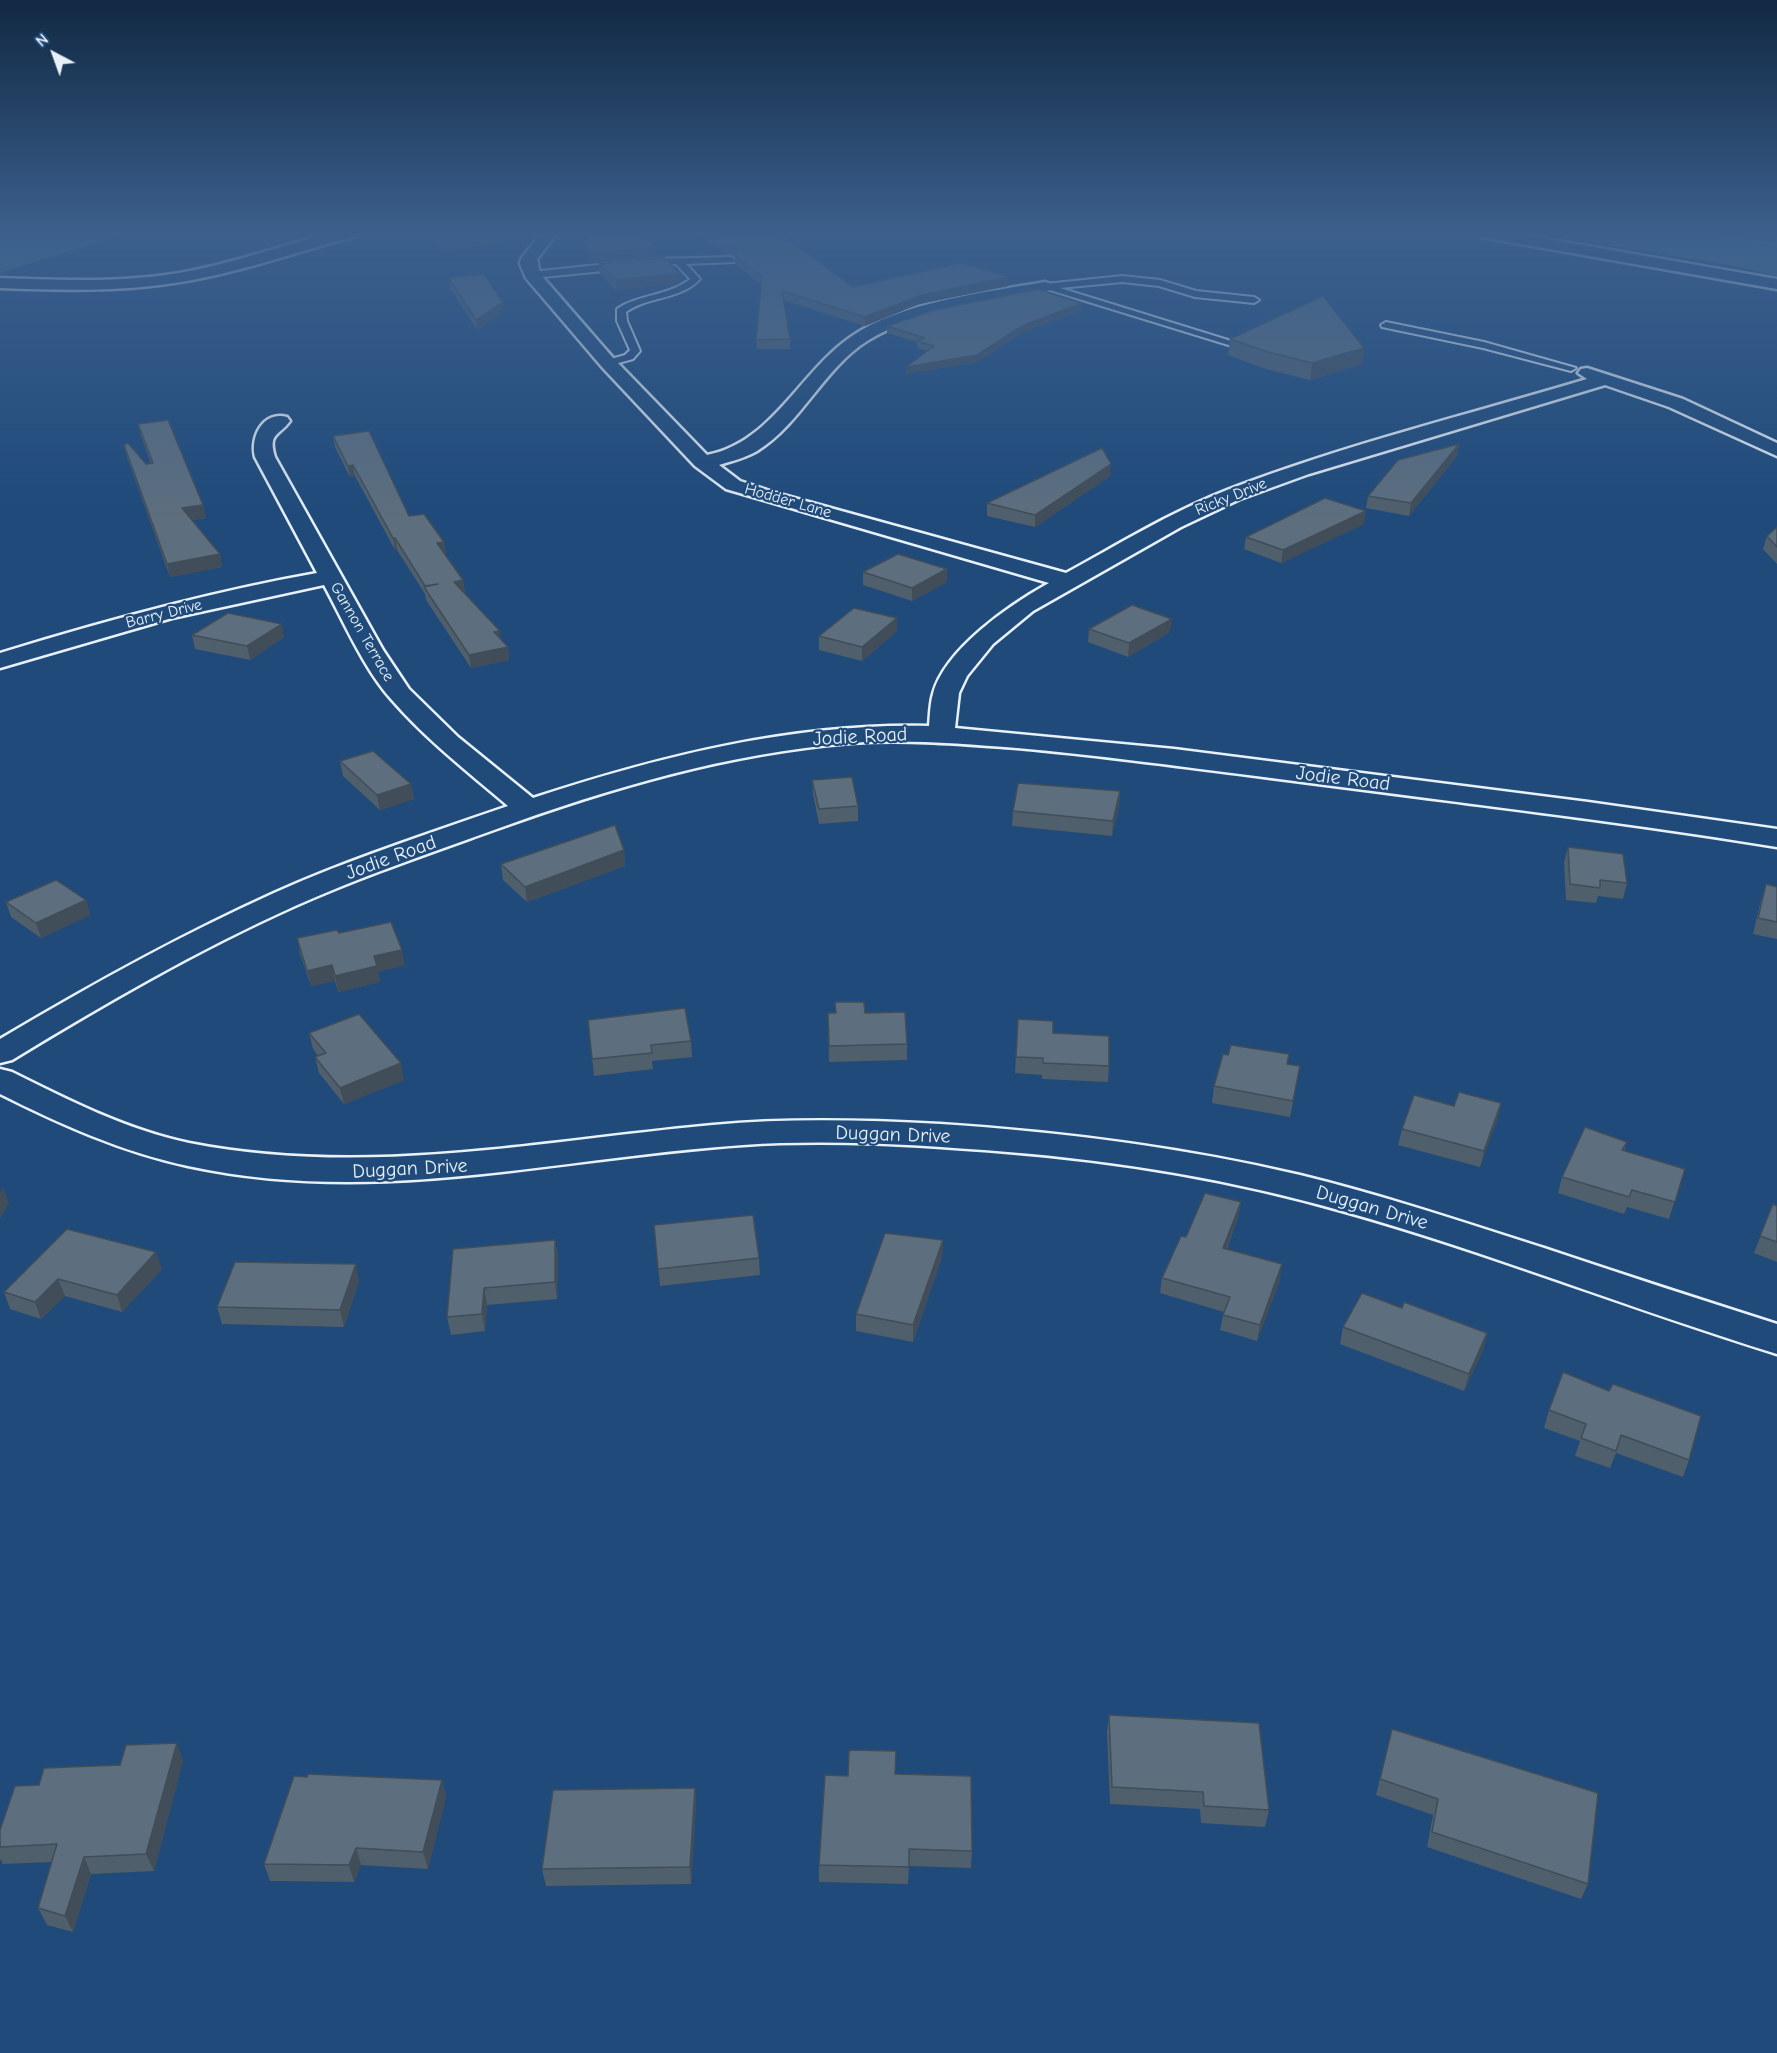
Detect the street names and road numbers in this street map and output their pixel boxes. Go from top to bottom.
street label: Ricky Drive [1192,474,1270,520]
street label: Hodder Lane [742,479,834,523]
street label: Gannon Terrace [326,579,398,685]
street label: Barry Drive [124,595,204,633]
street label: Jodie Road [812,723,908,751]
street label: Jodie Road [1295,761,1391,797]
street label: Jodie Road [342,831,440,885]
street label: Duggan Drive [835,1121,951,1149]
street label: Duggan Drive [352,1154,468,1184]
street label: Duggan Drive [1313,1181,1431,1235]

